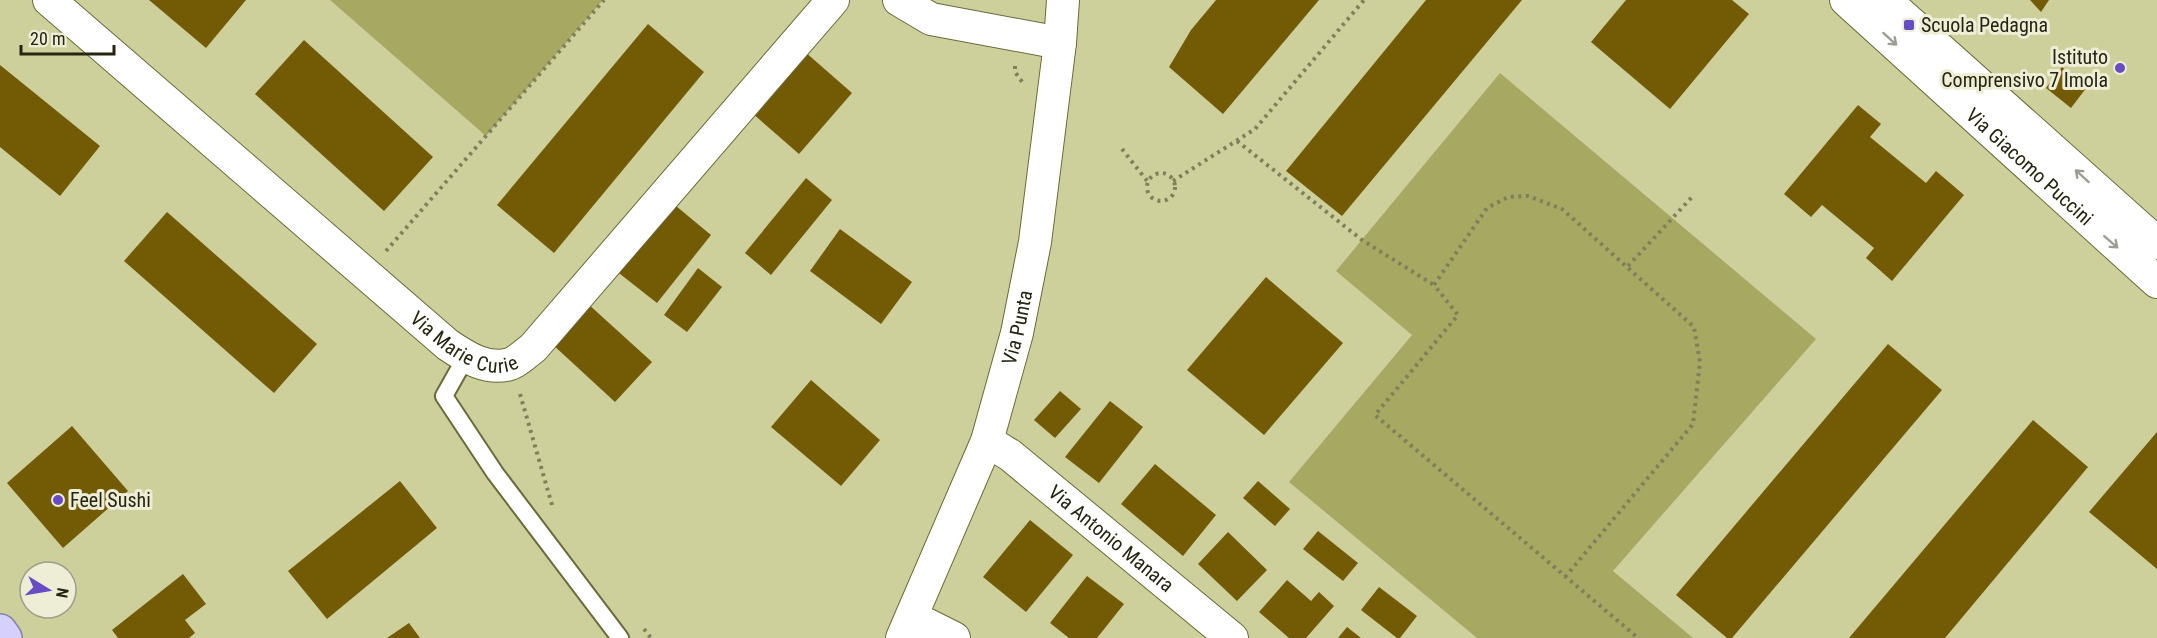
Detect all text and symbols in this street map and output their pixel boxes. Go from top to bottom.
place label: Scuola Pedagna [1921,13,2048,37]
scale bar [21,18,114,56]
marker: Scuola Pedagna [1902,18,1916,32]
text: 20 m [30,28,65,49]
one-way arrow [1882,32,1897,47]
place label: Istituto Comprensivo 7 Imola [1941,45,2108,92]
marker: Istituto Comprensivo 7 Imola [2113,61,2127,75]
street label: Via Giacomo Puccini [1961,103,2098,230]
one-way arrow [2075,169,2090,183]
one-way arrow [2103,235,2118,249]
street label: Via Punta [997,288,1037,368]
street label: Via Marie Curie [406,306,522,378]
street label: Via Antonio Manara [1044,480,1179,597]
place label: Feel Sushi [70,488,151,512]
marker: Feel Sushi [51,493,65,507]
north arrow [18,560,78,620]
text: N [52,586,72,599]

